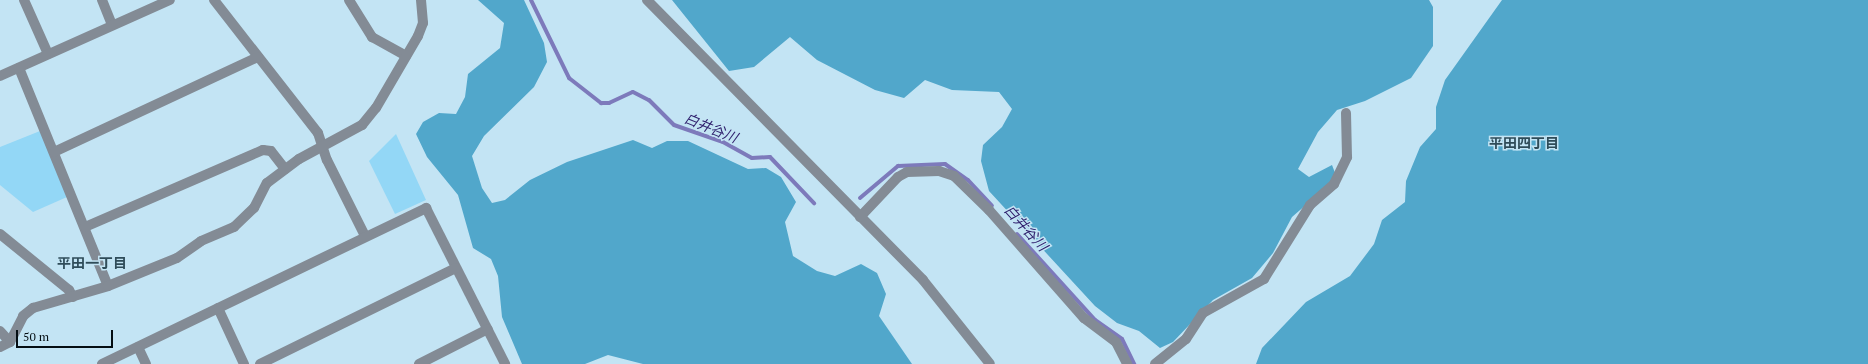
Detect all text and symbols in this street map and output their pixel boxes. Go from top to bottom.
water label: 白井谷川 [682,110,740,146]
district label: 平田四丁目 [1489,135,1559,151]
water label: 白井谷川 [1001,202,1051,254]
district label: 平田一丁目 [57,255,127,271]
scale bar [18,322,115,348]
text: 50 m [23,329,49,344]

